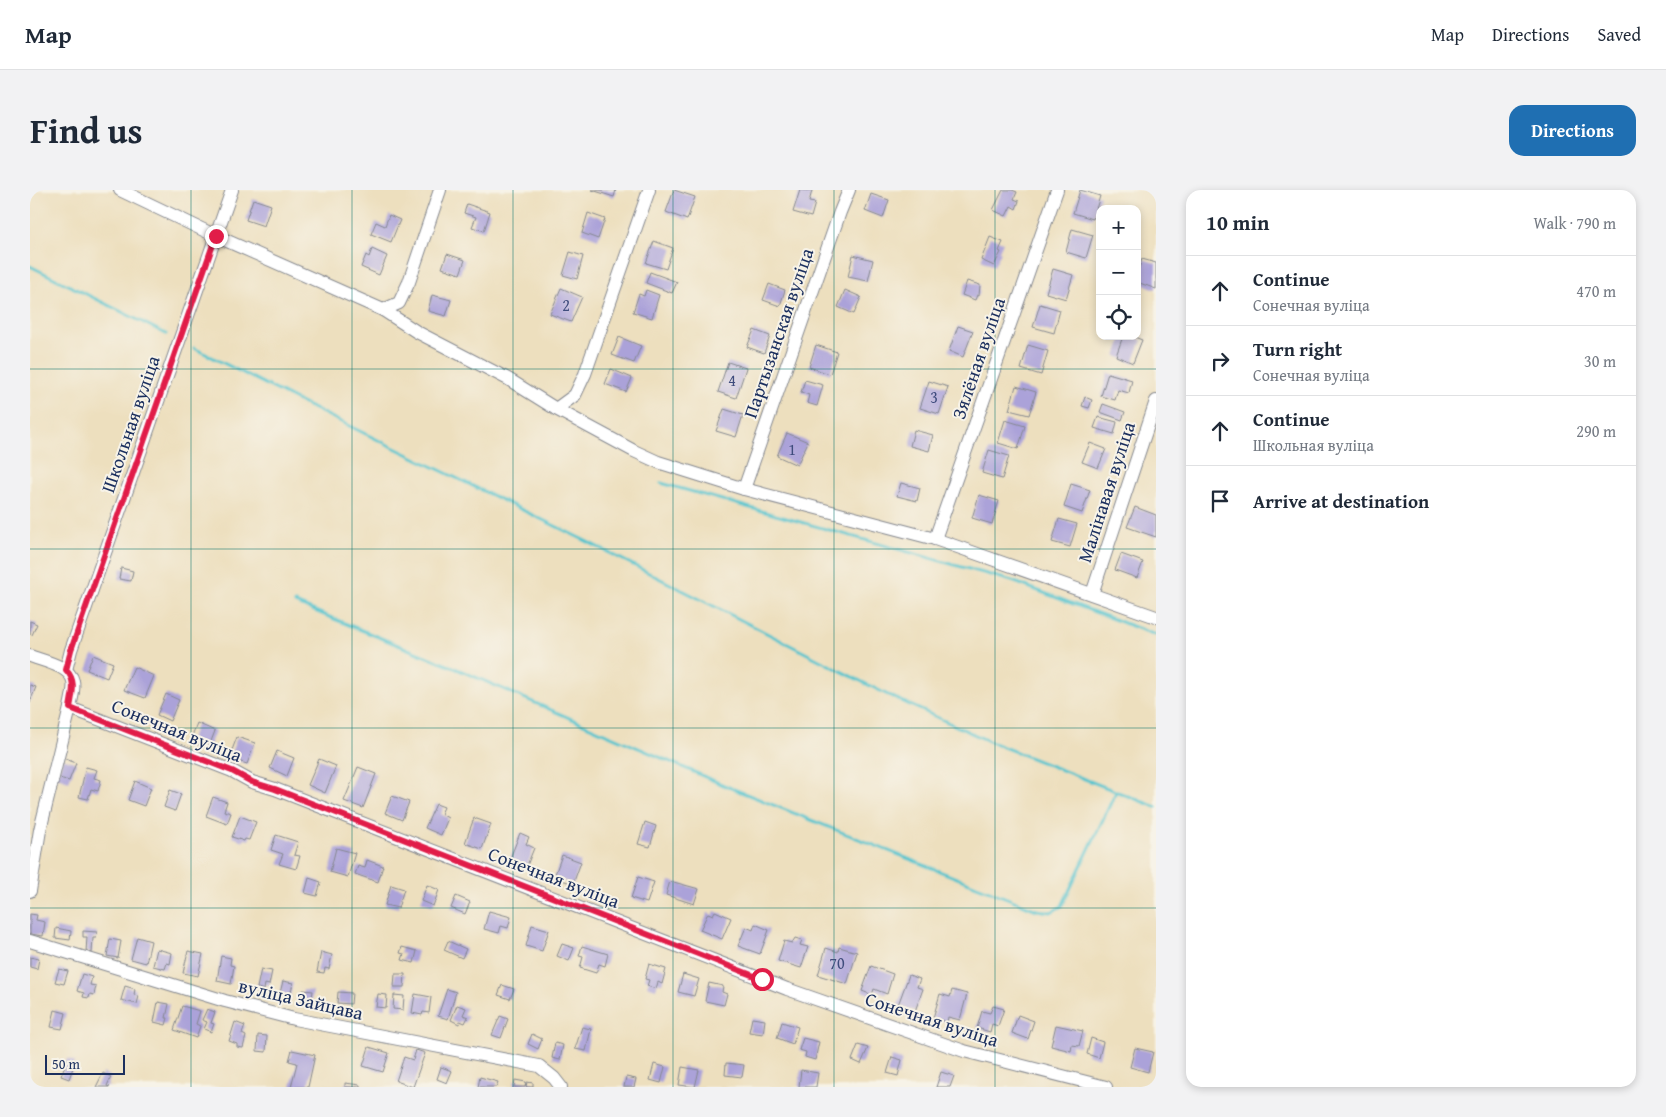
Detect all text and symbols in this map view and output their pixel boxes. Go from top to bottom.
text: Map [25,17,72,52]
text: Map [1431,21,1464,48]
text: Directions [1492,21,1569,48]
text: Saved [1597,21,1641,48]
text: Find us [30,105,143,156]
button: Directions [1509,105,1636,156]
map controls [1096,205,1141,340]
button: + [1096,205,1141,250]
text: 10 min [1206,207,1269,238]
text: Walk · 790 m [1533,211,1616,235]
route end [205,225,228,248]
street label: Партызанская вуліца [736,244,820,422]
button: − [1096,250,1141,295]
text: Continue [1253,265,1330,293]
icon: ahead [1206,277,1234,305]
text: 470 m [1576,279,1616,303]
house number: 2 [562,293,570,317]
street label: Зялёная вуліца [944,293,1012,423]
text: Сонечная вуліца [1253,293,1370,317]
button: locate [1096,295,1141,340]
text: Turn right [1253,335,1342,363]
icon: right [1206,347,1234,375]
text: 30 m [1584,349,1616,373]
street label: Школьная вуліца [93,352,167,496]
text: Сонечная вуліца [1253,363,1370,387]
house number: 4 [728,368,736,392]
house number: 3 [930,385,938,409]
text: Continue [1253,405,1330,433]
icon: ahead [1206,417,1234,445]
street label: Малінавая вуліца [1070,418,1142,566]
text: 290 m [1576,419,1616,443]
text: Школьная вуліца [1253,433,1374,457]
house number: 1 [788,437,796,461]
icon: arrive [1206,487,1234,515]
text: Arrive at destination [1253,487,1429,515]
street label: Сонечная вуліца [108,691,246,769]
street label: Сонечная вуліца [484,839,624,915]
house number: 70 [829,951,845,975]
route start [751,968,774,991]
street label: вуліца Зайцава [236,971,366,1027]
street label: Сонечная вуліца [862,984,1002,1054]
scale bar [45,1052,125,1075]
text: 50 m [52,1054,80,1074]

